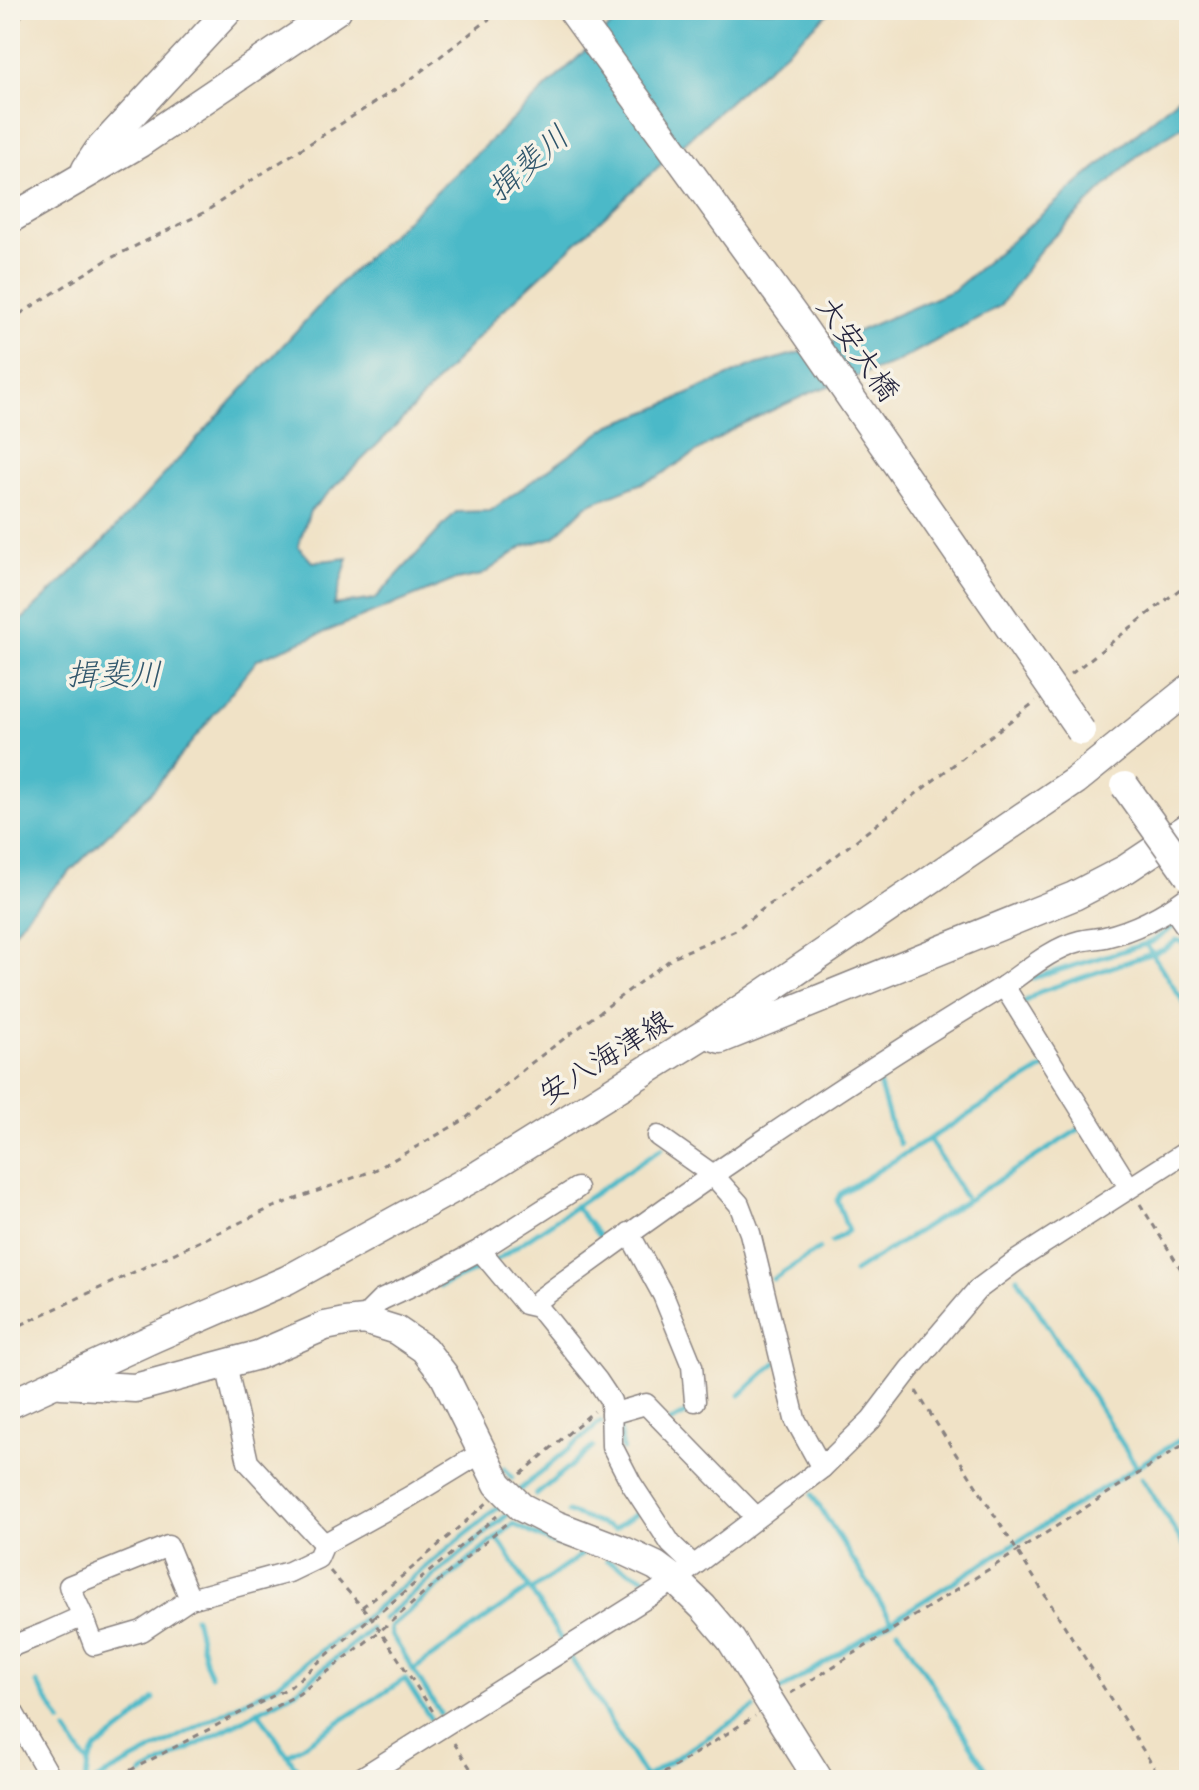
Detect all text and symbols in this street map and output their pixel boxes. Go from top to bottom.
water label: 揖斐川 [479,117,579,212]
street label: 大安大橋 [806,290,907,410]
water label: 揖斐川 [66,655,162,697]
street label: 安八海津線 [532,1002,680,1115]

